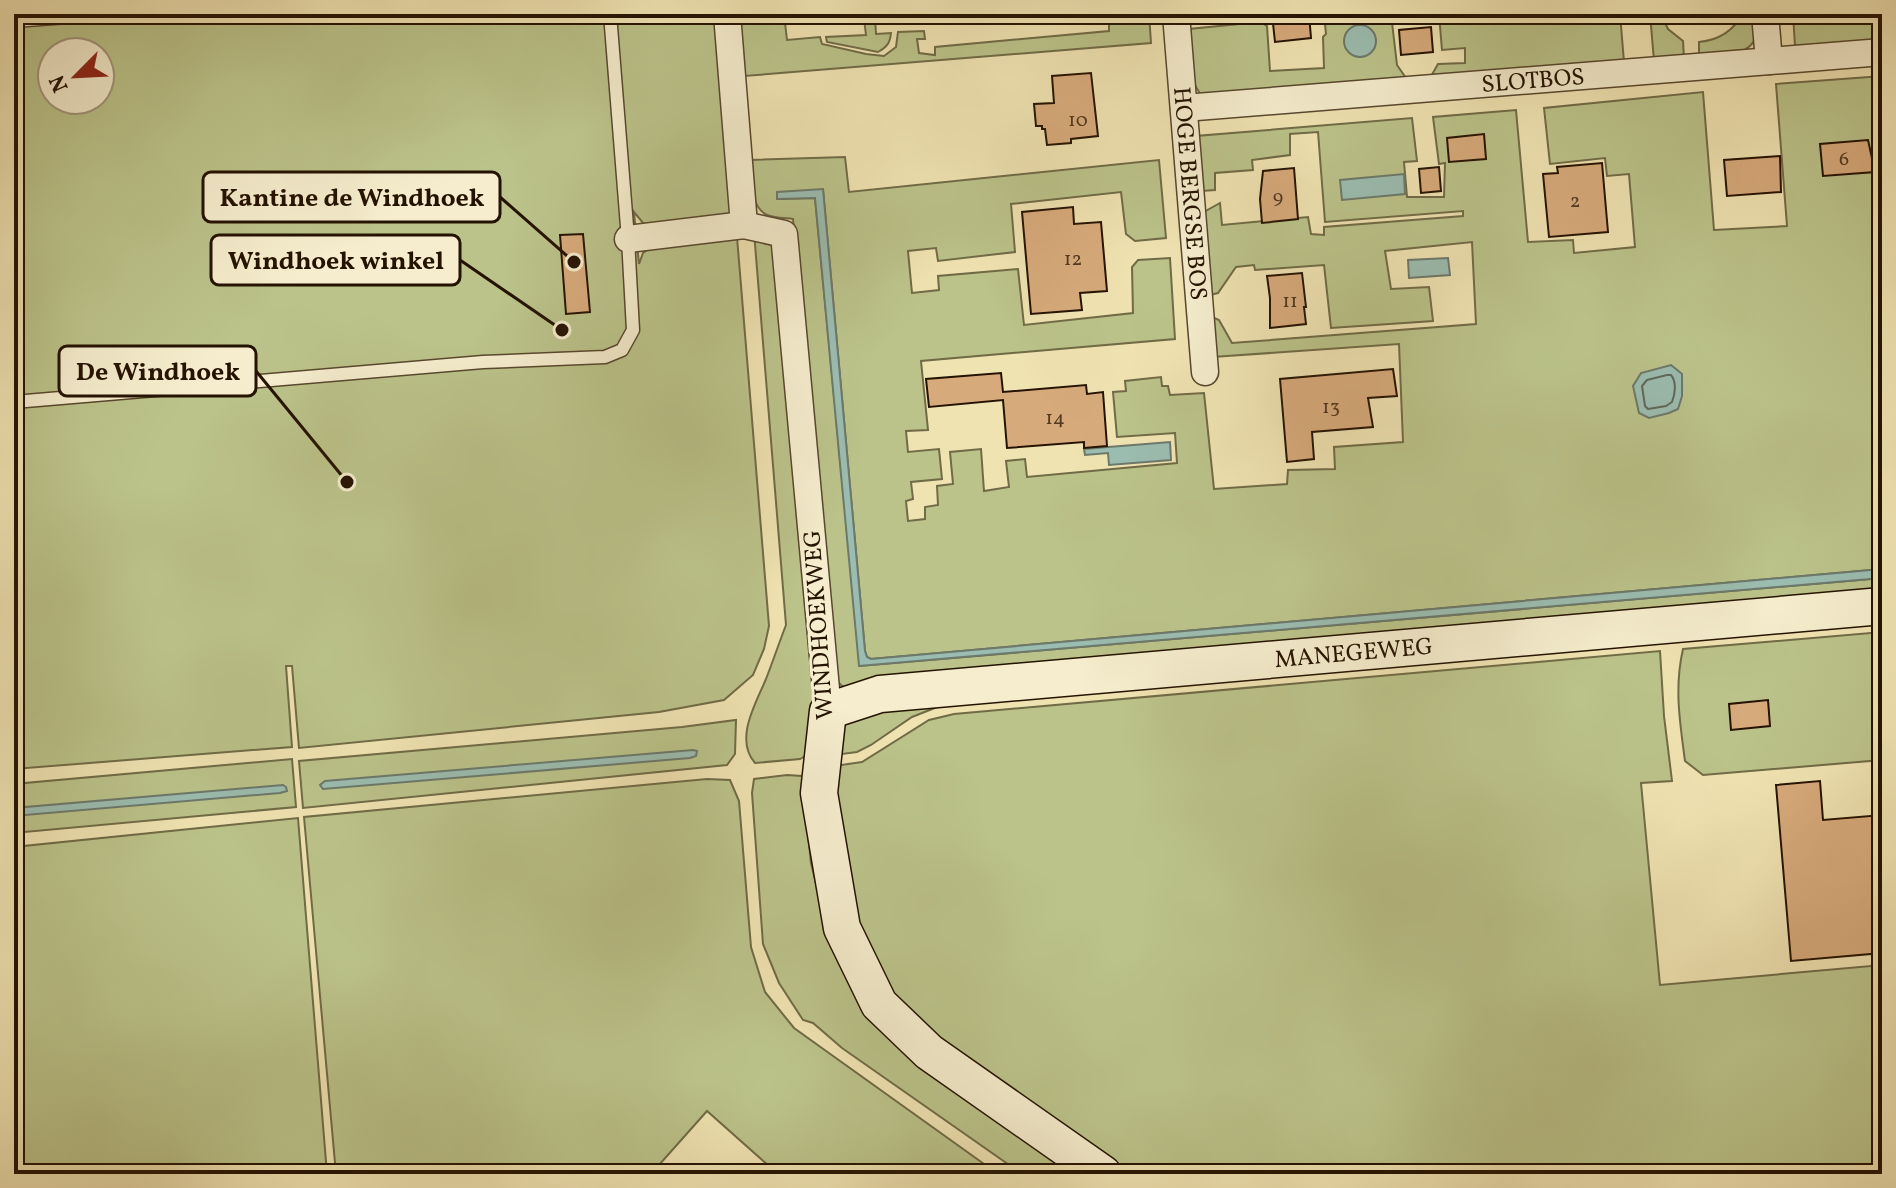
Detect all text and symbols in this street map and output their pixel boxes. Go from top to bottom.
north arrow [36,36,116,116]
street label: SLOTBOS [1480,61,1586,103]
text: N [43,69,77,97]
street label: HOGE BERGSE BOS [1163,86,1214,302]
house number: 10 [1068,107,1088,135]
house number: 6 [1839,146,1849,174]
callout: Kantine de Windhoek [203,172,500,222]
text: Kantine de Windhoek [219,181,485,217]
house number: 9 [1273,184,1283,212]
house number: 2 [1570,188,1580,216]
callout: Windhoek winkel [211,235,460,285]
text: Windhoek winkel [228,244,444,280]
house number: 12 [1064,246,1082,274]
house number: 11 [1282,288,1298,316]
callout: De Windhoek [59,346,256,396]
text: De Windhoek [76,355,240,391]
house number: 13 [1322,394,1340,422]
house number: 14 [1045,405,1065,433]
street label: WINDHOEKWEG [796,529,844,721]
street label: MANEGEWEG [1273,631,1434,678]

